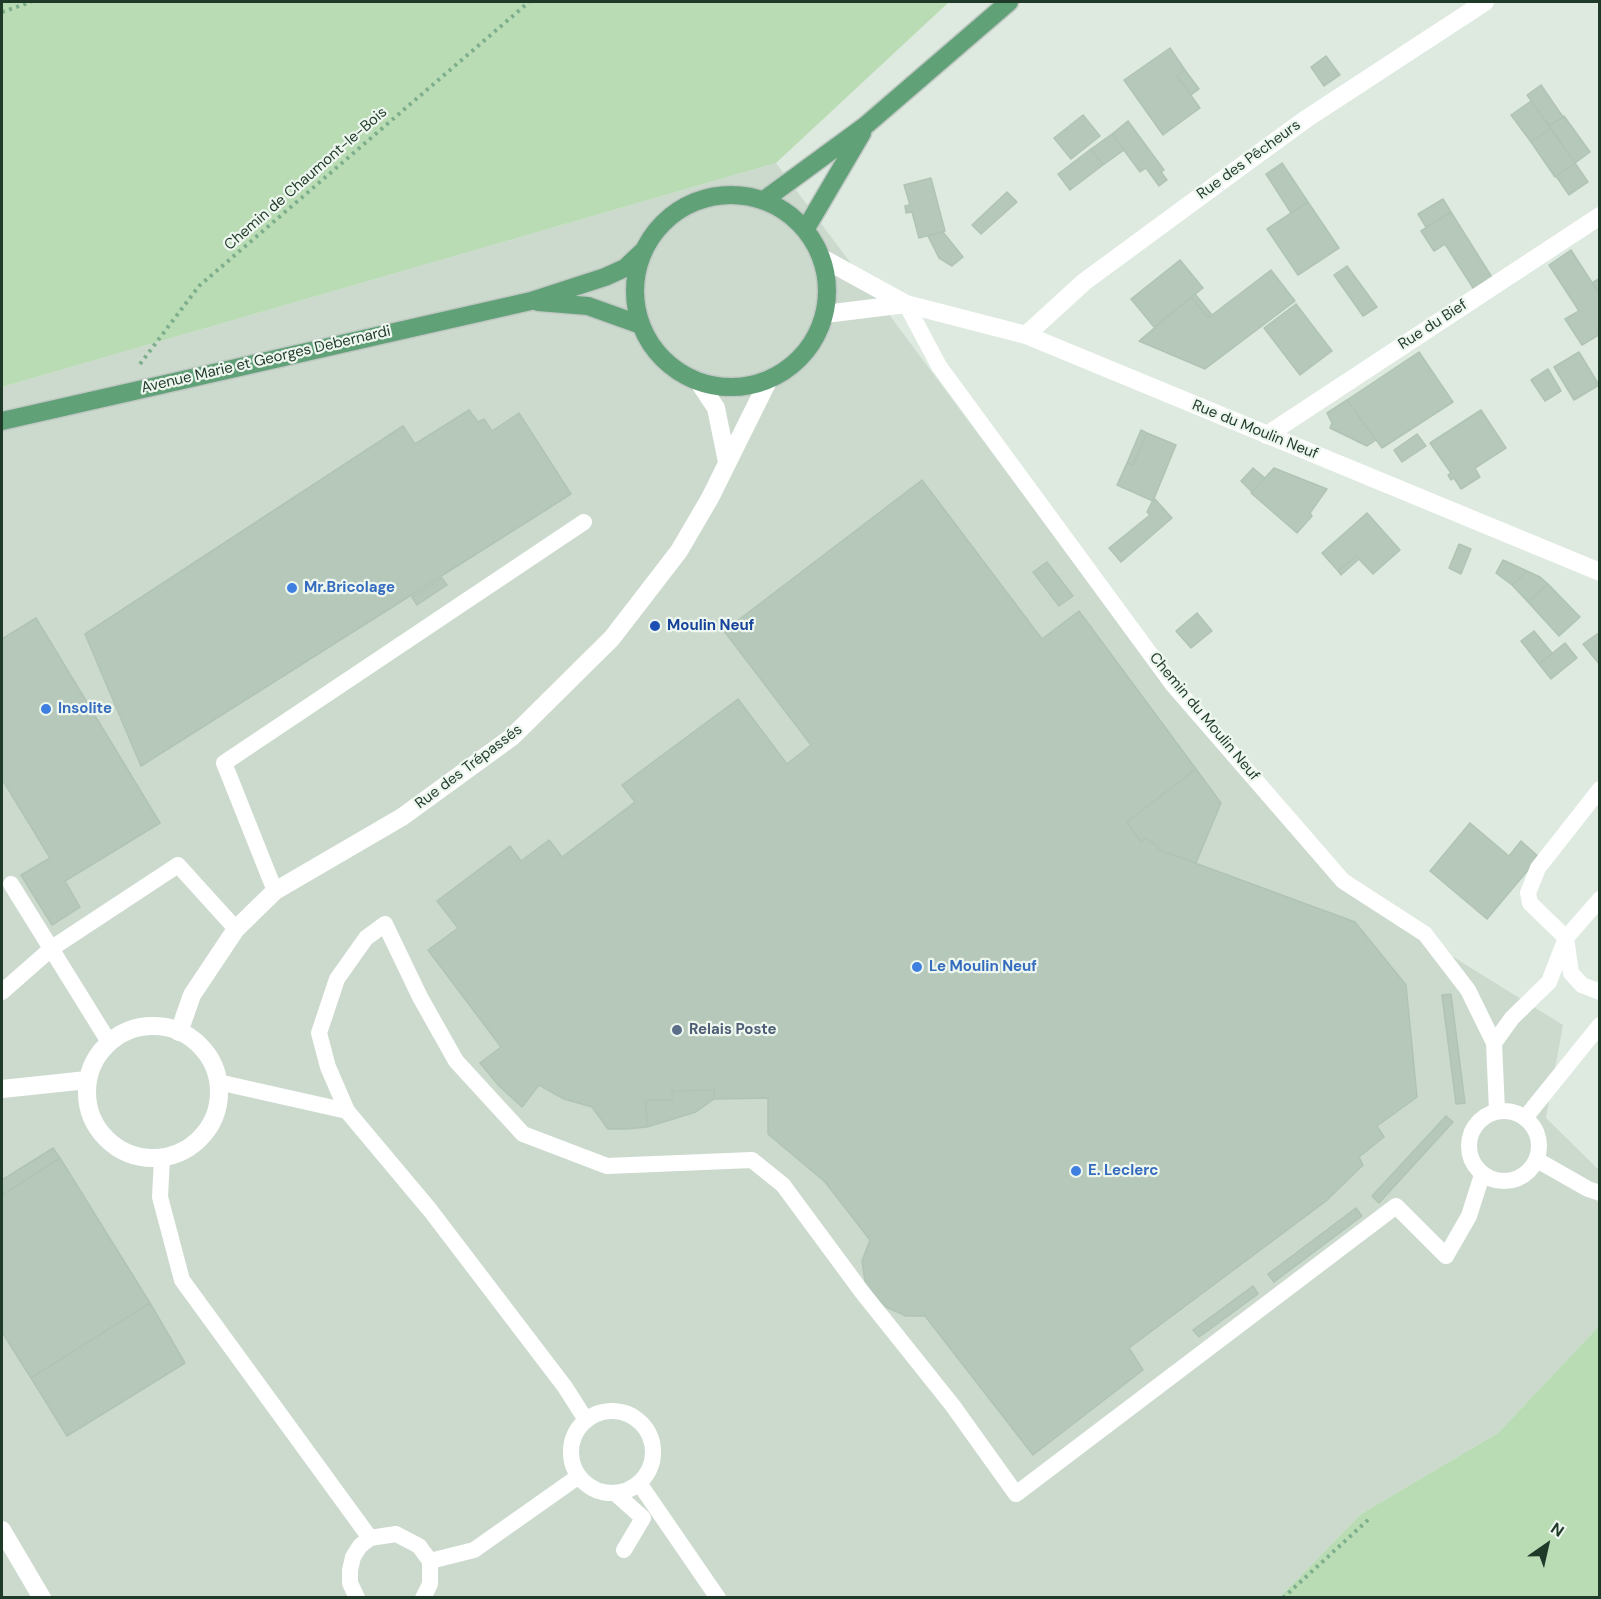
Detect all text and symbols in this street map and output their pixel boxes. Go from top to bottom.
street label: Chemin de Chaumont-le-Bois [221,104,391,254]
street label: Rue des Pêcheurs [1194,116,1304,204]
street label: Rue du Bief [1395,296,1471,354]
street label: Avenue Marie et Georges Debernardi [140,323,392,397]
street label: Rue du Moulin Neuf [1189,397,1321,463]
place label: Mr.Bricolage [304,579,395,597]
marker: Mr.Bricolage [285,581,299,595]
place label: Moulin Neuf [667,617,754,635]
marker: Moulin Neuf [648,619,662,633]
street label: Chemin du Moulin Neuf [1145,649,1263,785]
place label: Insolite [58,700,112,718]
marker: Insolite [39,702,53,716]
street label: Rue des Trépassés [412,721,526,813]
place label: Le Moulin Neuf [929,958,1037,976]
marker: Le Moulin Neuf [910,960,924,974]
place label: Relais Poste [689,1021,777,1039]
marker: Relais Poste [670,1023,684,1037]
place label: E. Leclerc [1088,1162,1158,1180]
marker: E. Leclerc [1069,1164,1083,1178]
north arrow [1517,1515,1577,1575]
text: N [1547,1518,1568,1542]

